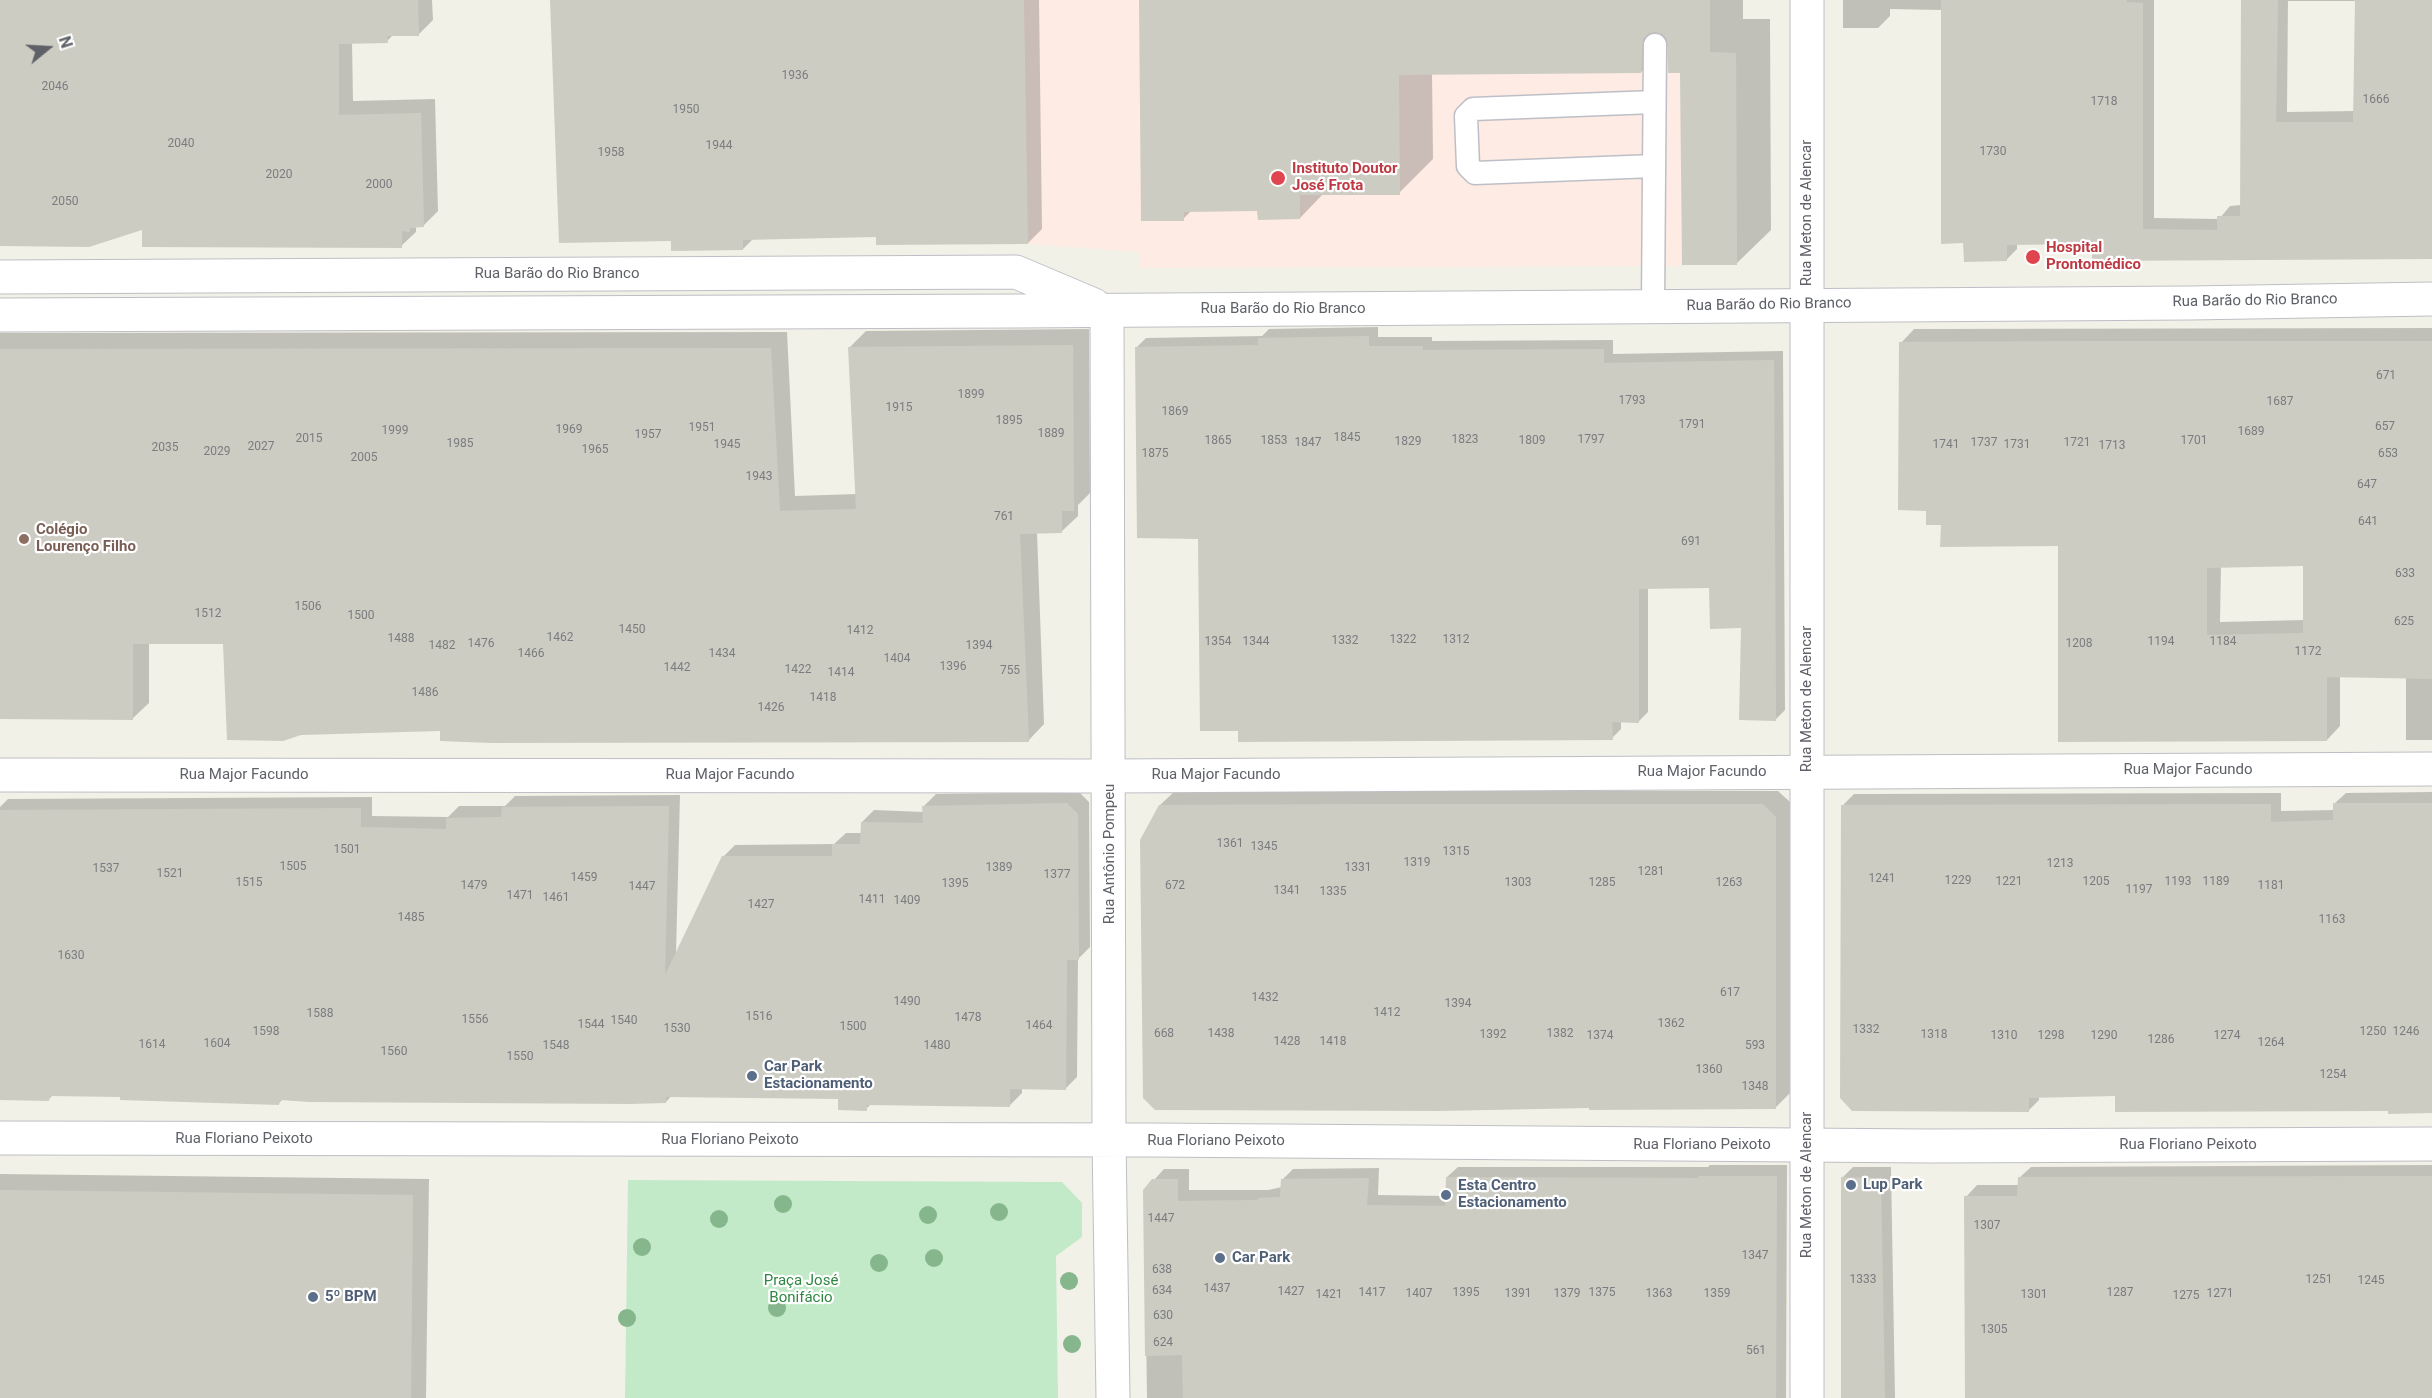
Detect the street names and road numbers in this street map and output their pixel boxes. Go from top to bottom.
street label: Rua Meton de Alencar [1798,140,1816,286]
street label: Rua Barão do Rio Branco [474,265,640,283]
street label: Rua Barão do Rio Branco [2172,291,2338,311]
street label: Rua Barão do Rio Branco [1686,295,1852,315]
street label: Rua Barão do Rio Branco [1200,300,1366,318]
street label: Rua Meton de Alencar [1798,626,1816,772]
street label: Rua Major Facundo [2123,761,2253,779]
street label: Rua Major Facundo [1637,763,1767,781]
street label: Rua Major Facundo [179,766,309,784]
street label: Rua Major Facundo [665,766,795,784]
street label: Rua Major Facundo [1151,766,1281,784]
street label: Rua Antônio Pompeu [1101,784,1119,924]
street label: Rua Meton de Alencar [1798,1112,1816,1258]
street label: Rua Floriano Peixoto [175,1130,313,1148]
street label: Rua Floriano Peixoto [661,1131,799,1149]
street label: Rua Floriano Peixoto [1147,1132,1285,1150]
street label: Rua Floriano Peixoto [1633,1136,1771,1154]
street label: Rua Floriano Peixoto [2119,1136,2257,1154]

